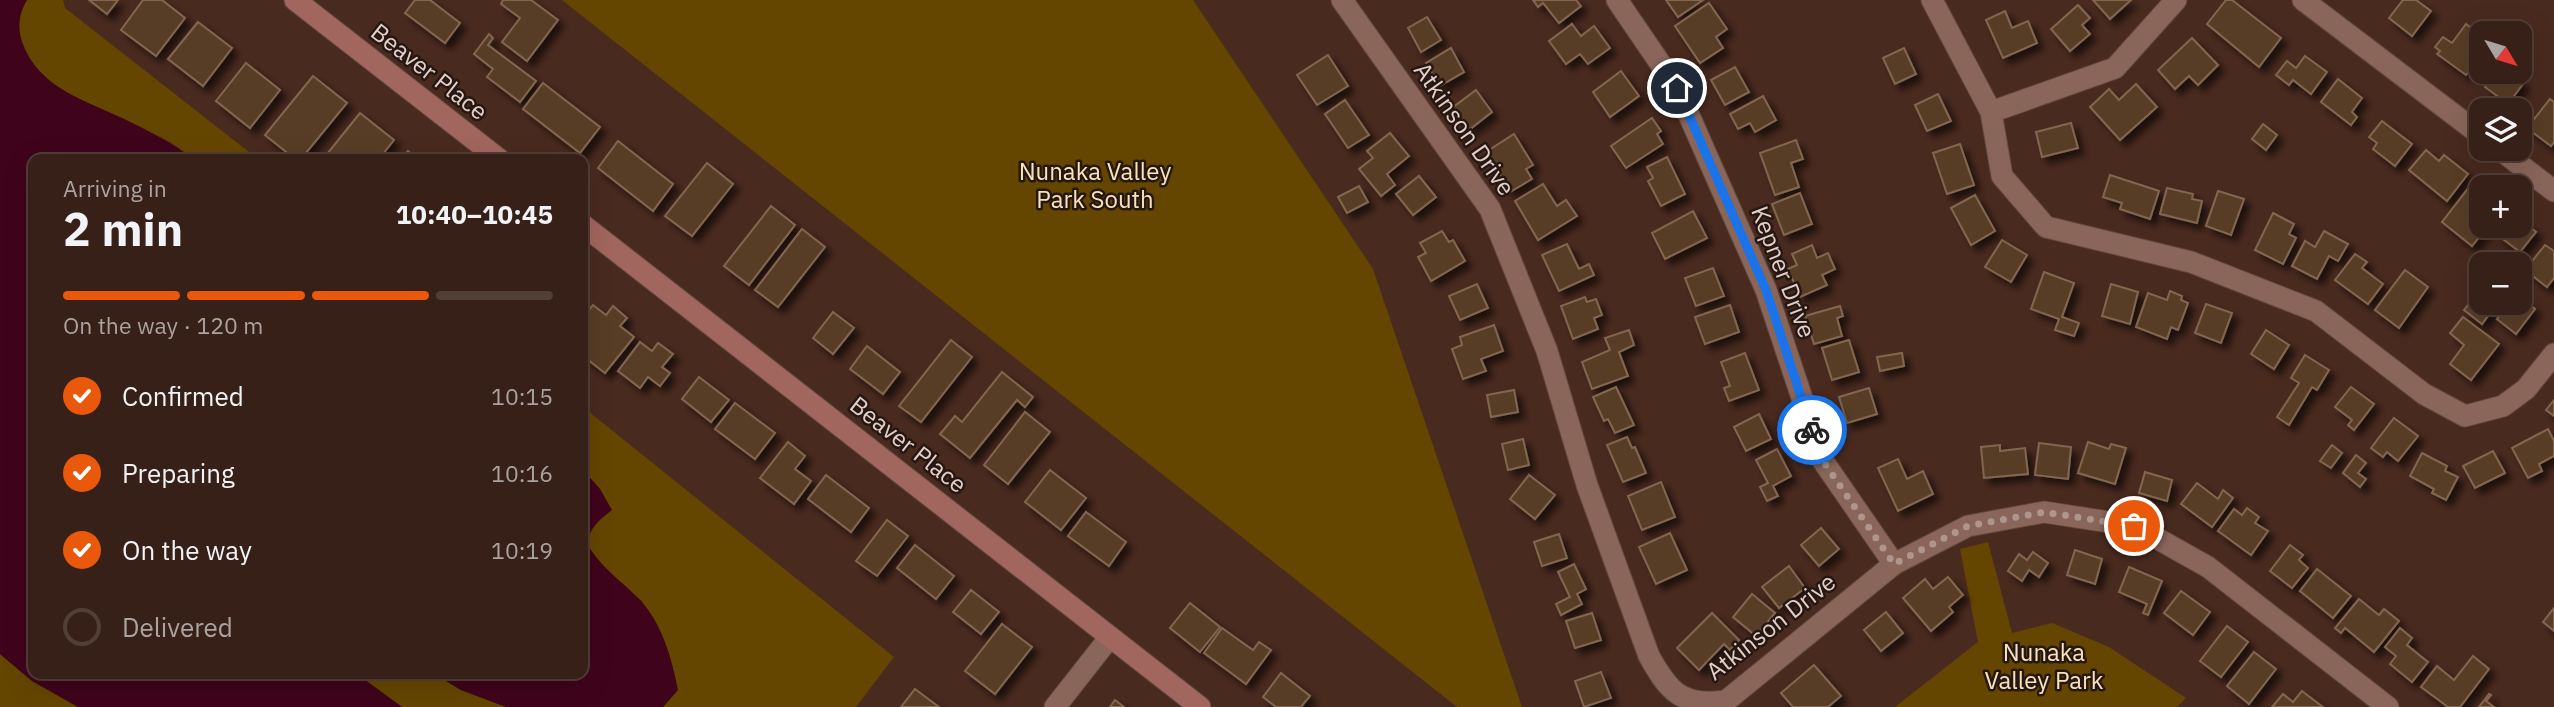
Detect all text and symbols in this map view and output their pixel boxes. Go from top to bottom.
street label: Beaver Place [365,16,495,127]
north arrow [2469,21,2532,84]
map controls [2469,21,2532,315]
street label: Atkinson Drive [1407,55,1523,202]
pin [1647,58,1707,118]
icon: home [1658,69,1696,107]
button: layers [2469,98,2532,161]
park label: Nunaka Valley Park South [1019,155,1171,215]
text: Arriving in [63,173,167,203]
button: + [2469,175,2532,238]
text: 10:40–10:45 [396,197,553,231]
text: 2 min [63,199,183,259]
street label: Kepner Drive [1744,201,1824,342]
button: − [2469,252,2532,315]
text: On the way · 120 m [63,310,263,340]
icon: check [63,377,101,415]
text: Confirmed [122,379,244,413]
text: 10:15 [491,381,553,411]
street label: Beaver Place [844,389,974,500]
courier [1777,395,1847,465]
icon: bike [1793,411,1831,449]
icon: check [63,454,101,492]
text: Preparing [122,456,235,490]
text: 10:16 [491,458,553,488]
pin [2104,496,2164,556]
icon: bag [2115,507,2153,545]
icon: check [63,531,101,569]
text: On the way [122,533,252,567]
text: 10:19 [491,535,553,565]
street label: Atkinson Drive [1699,566,1842,687]
text: Delivered [122,610,233,644]
park label: Nunaka Valley Park [1985,636,2104,696]

